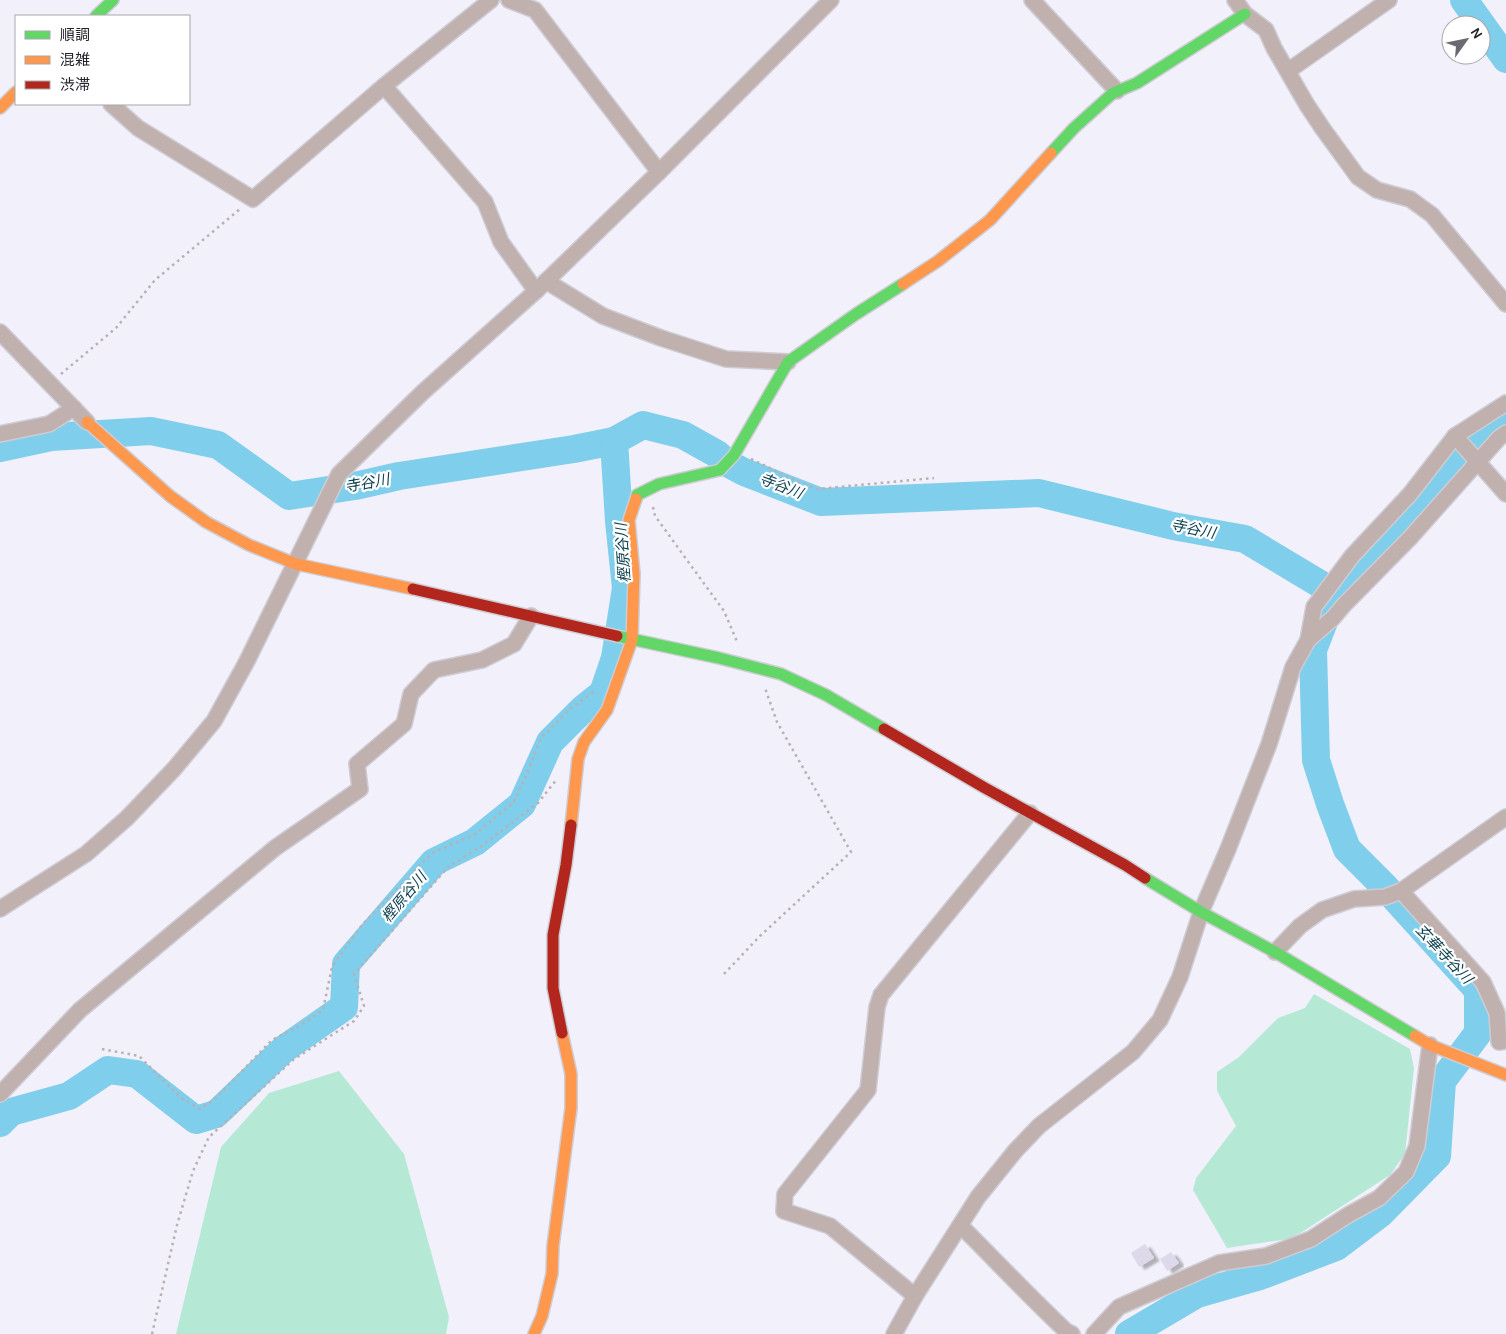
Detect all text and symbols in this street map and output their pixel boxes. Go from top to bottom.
legend [15,15,190,105]
north arrow [1441,15,1491,65]
text: N [1467,24,1486,42]
text: 順調 [60,26,90,44]
text: 混雑 [60,51,90,69]
text: 渋滞 [60,76,90,94]
water label: 寺谷川 [343,470,393,496]
water label: 寺谷川 [757,470,807,503]
water label: 寺谷川 [1169,516,1219,543]
water label: 樫原谷川 [612,520,634,584]
water label: 樫原谷川 [378,867,431,926]
water label: 玄華寺谷川 [1412,920,1478,989]

